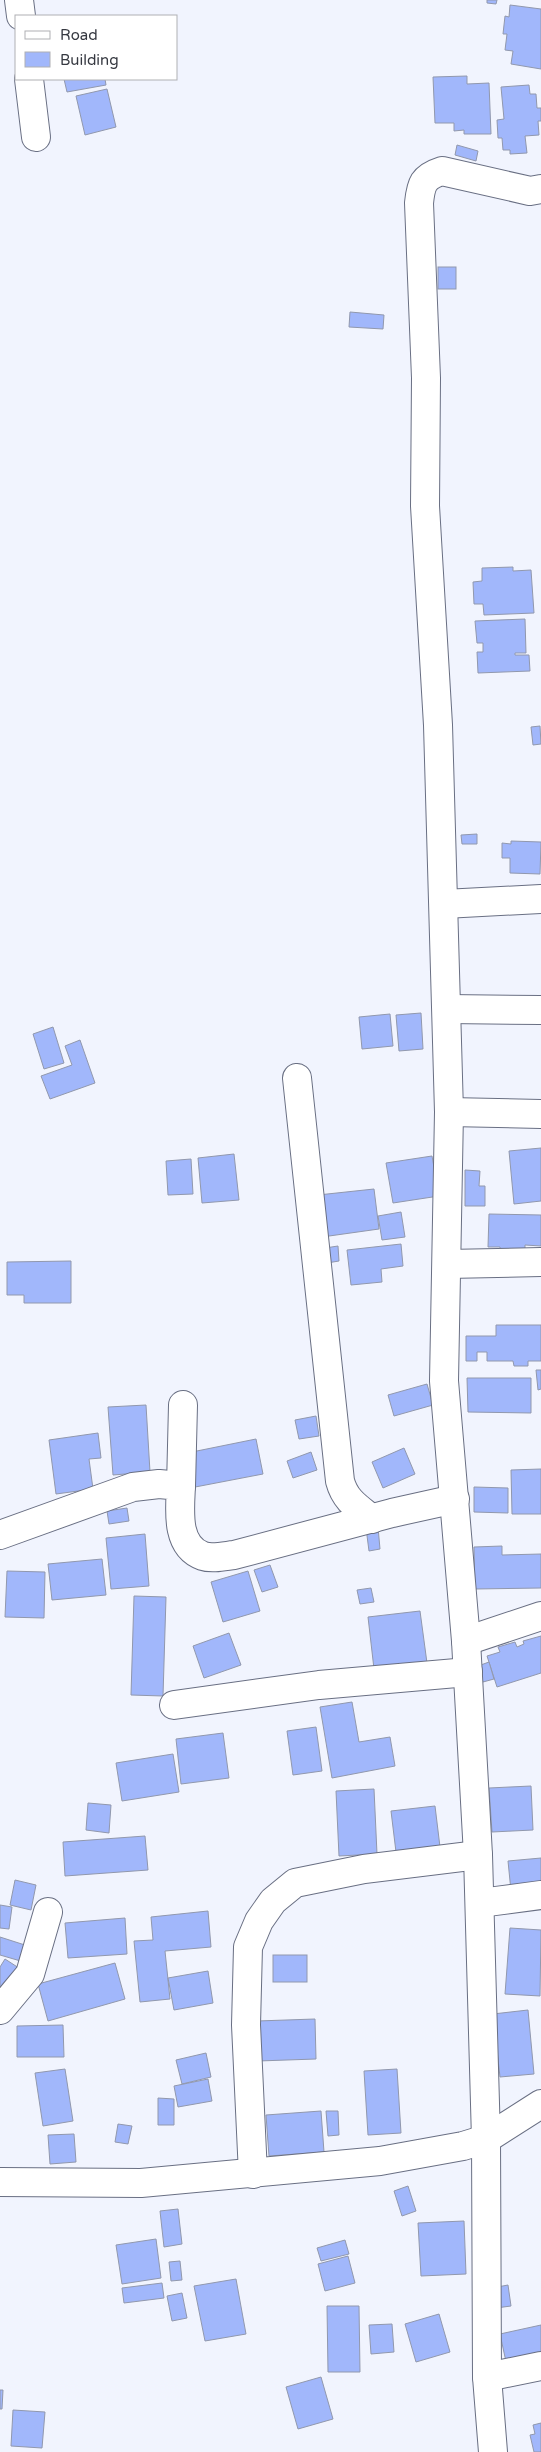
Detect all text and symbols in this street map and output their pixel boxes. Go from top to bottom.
legend [15,15,178,80]
text: Road [60,26,98,44]
text: Building [60,51,119,69]

